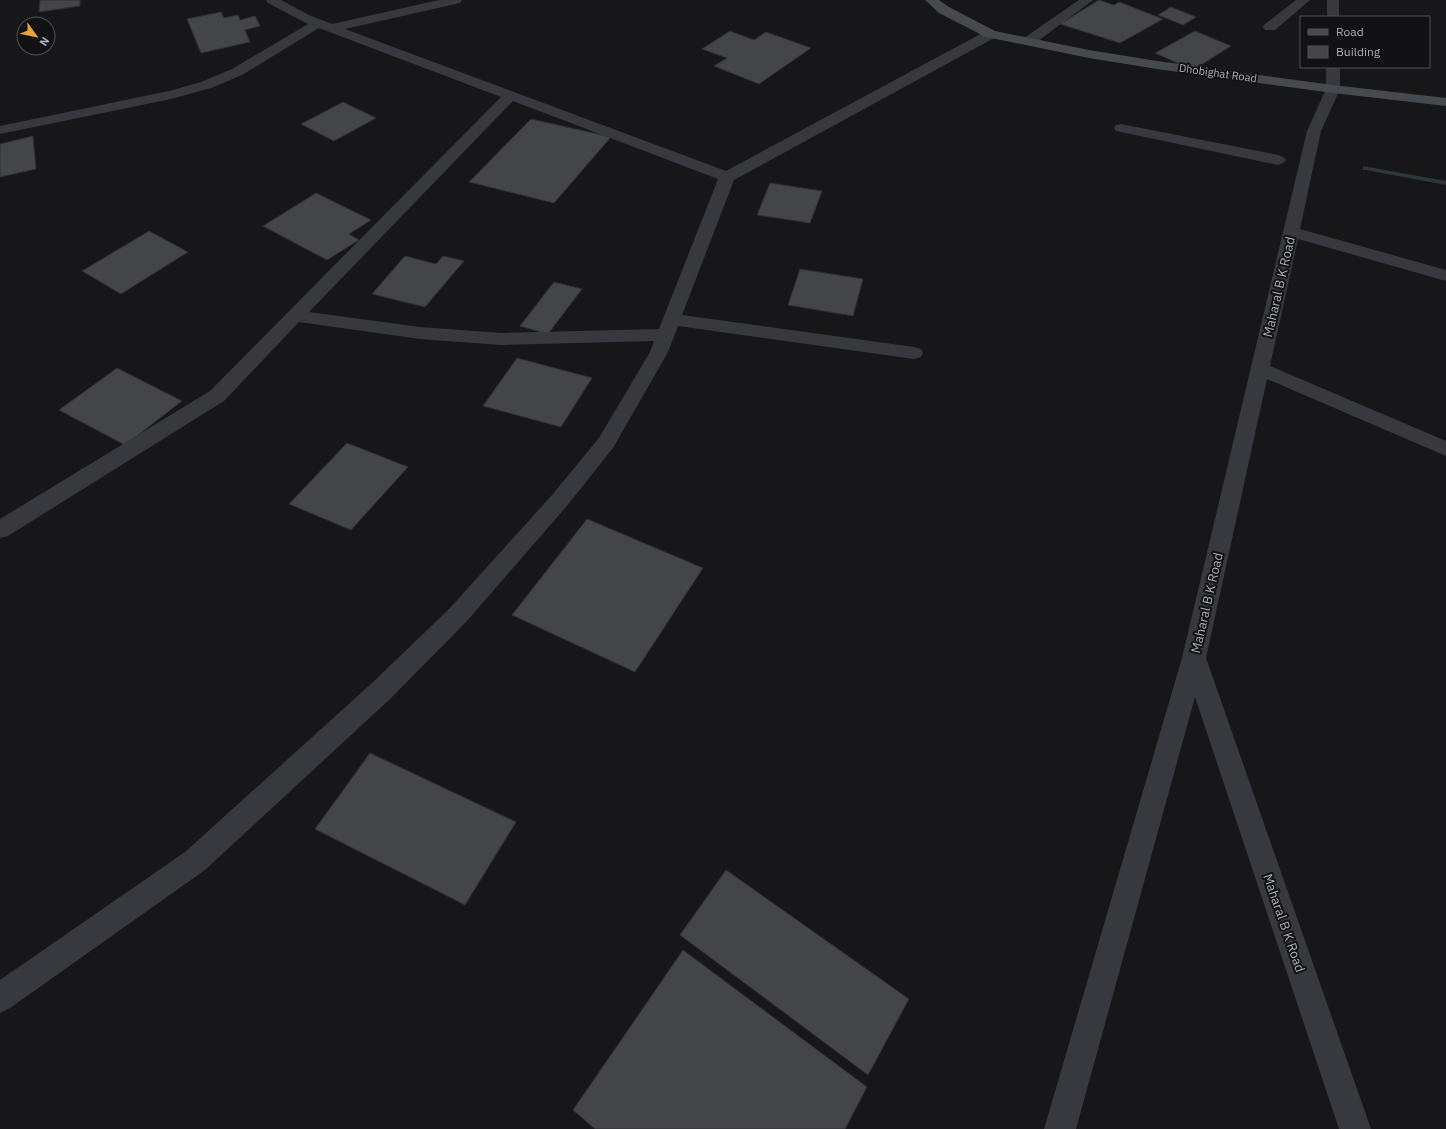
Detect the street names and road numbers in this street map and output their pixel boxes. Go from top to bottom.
street label: Dhobighat Road [1178,61,1258,85]
street label: Maharal B K Road [1259,235,1299,339]
street label: Maharal B K Road [1187,551,1227,655]
street label: Maharal B K Road [1259,872,1309,974]

